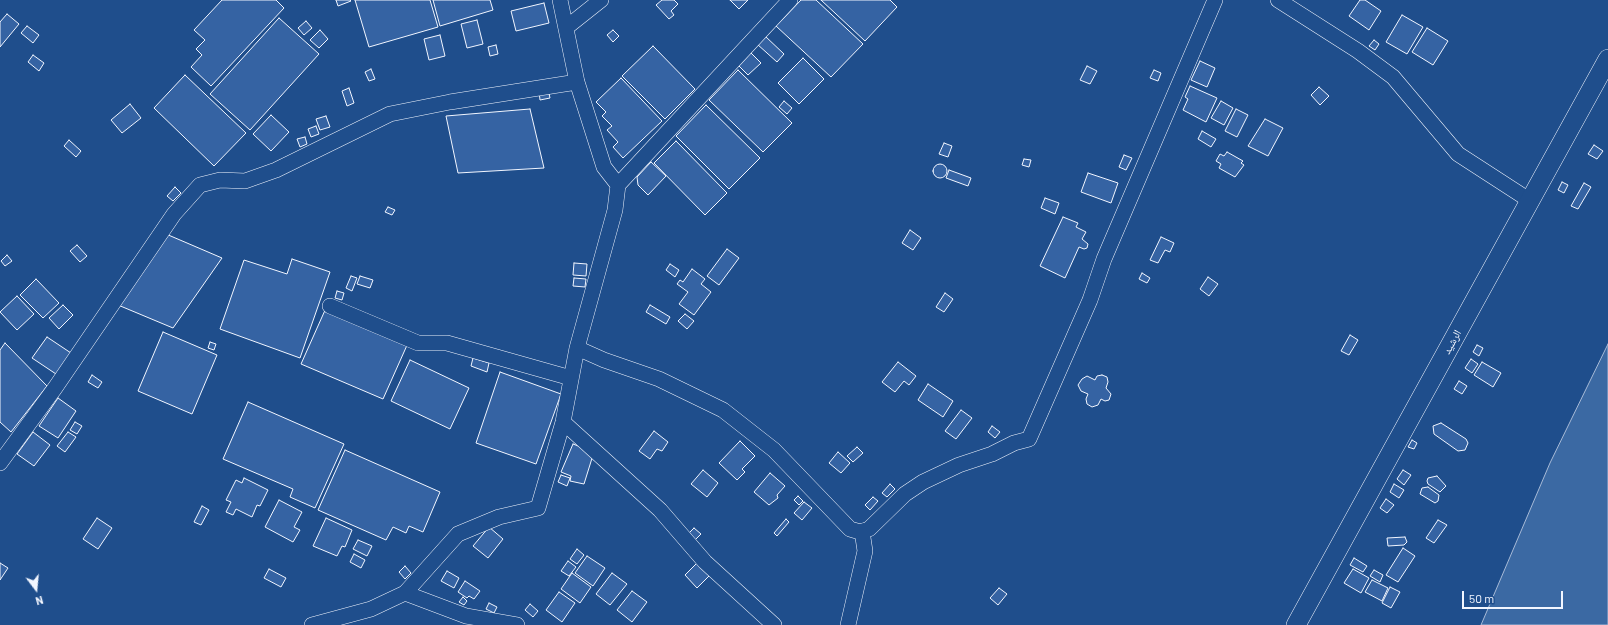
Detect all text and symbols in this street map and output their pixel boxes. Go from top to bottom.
street label: الرشيد [1440,328,1464,356]
north arrow [16,569,56,609]
scale bar [1464,583,1565,609]
text: 50 m [1469,591,1494,605]
text: N [34,594,45,608]

